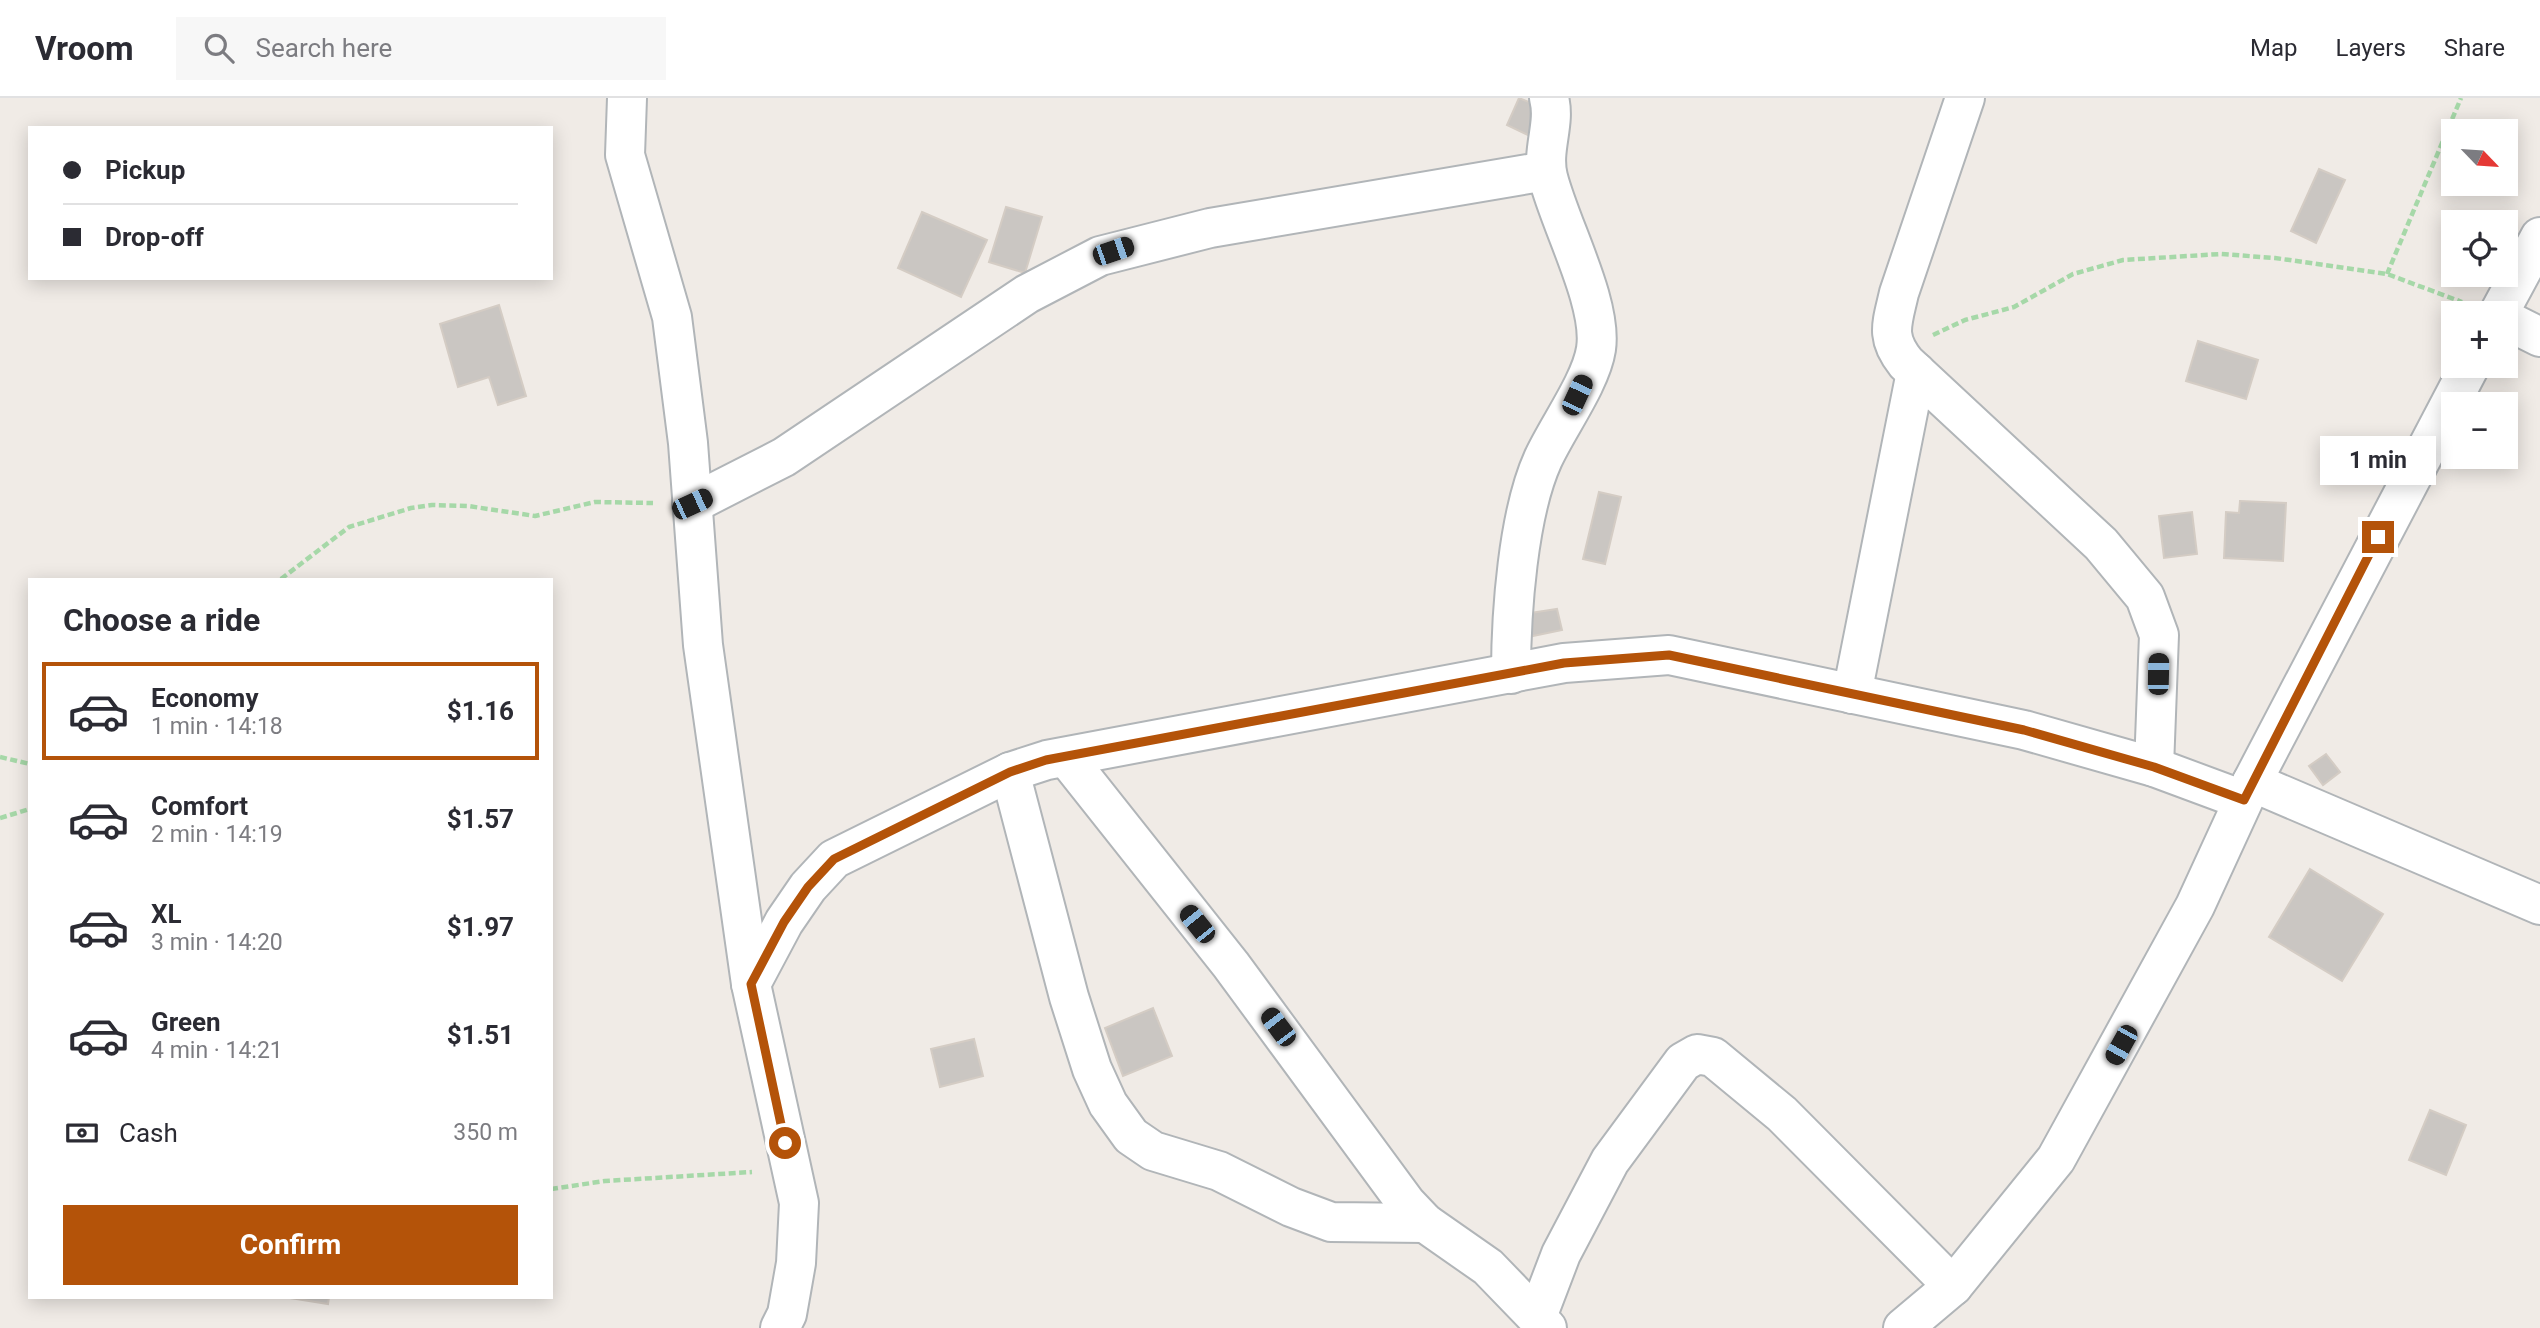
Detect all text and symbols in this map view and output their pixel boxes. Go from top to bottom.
search box [176,17,666,80]
text: Vroom [35,29,134,68]
icon: search [200,29,238,67]
text: Search here [256,33,392,63]
text: Map [2250,34,2298,62]
text: Layers [2336,34,2406,62]
text: Share [2444,34,2505,62]
north arrow [2441,119,2518,196]
map controls [2441,119,2518,469]
text: Pickup [105,155,185,185]
button: locate [2441,210,2518,287]
text: Drop-off [105,222,204,252]
car [1090,234,1137,268]
button: + [2441,301,2518,378]
car [1559,372,1596,418]
button: − [2441,392,2518,469]
callout: 1 min [2320,436,2436,484]
text: 1 min [2349,447,2407,474]
car [669,486,716,522]
route end [2362,521,2394,553]
text: Choose a ride [63,601,260,639]
car [2148,653,2169,695]
icon: car [67,680,130,743]
text: Economy [151,683,258,713]
text: $1.16 [447,696,514,726]
text: 1 min · 14:18 [151,713,283,740]
icon: car [67,788,130,851]
text: Comfort [151,791,248,821]
text: $1.57 [447,804,514,834]
text: 2 min · 14:19 [151,821,283,848]
icon: car [67,896,130,959]
text: XL [151,899,182,929]
car [1176,901,1219,947]
text: $1.97 [447,912,514,942]
text: 3 min · 14:20 [151,929,283,956]
icon: car [67,1004,130,1067]
car [1257,1004,1300,1050]
text: Green [151,1007,221,1037]
text: $1.51 [447,1020,514,1050]
car [2102,1022,2141,1068]
text: 4 min · 14:21 [151,1037,283,1064]
icon: cash [63,1114,101,1152]
text: Cash [119,1118,178,1148]
text: 350 m [453,1119,518,1146]
route start [769,1127,801,1159]
button: Confirm [63,1205,518,1285]

